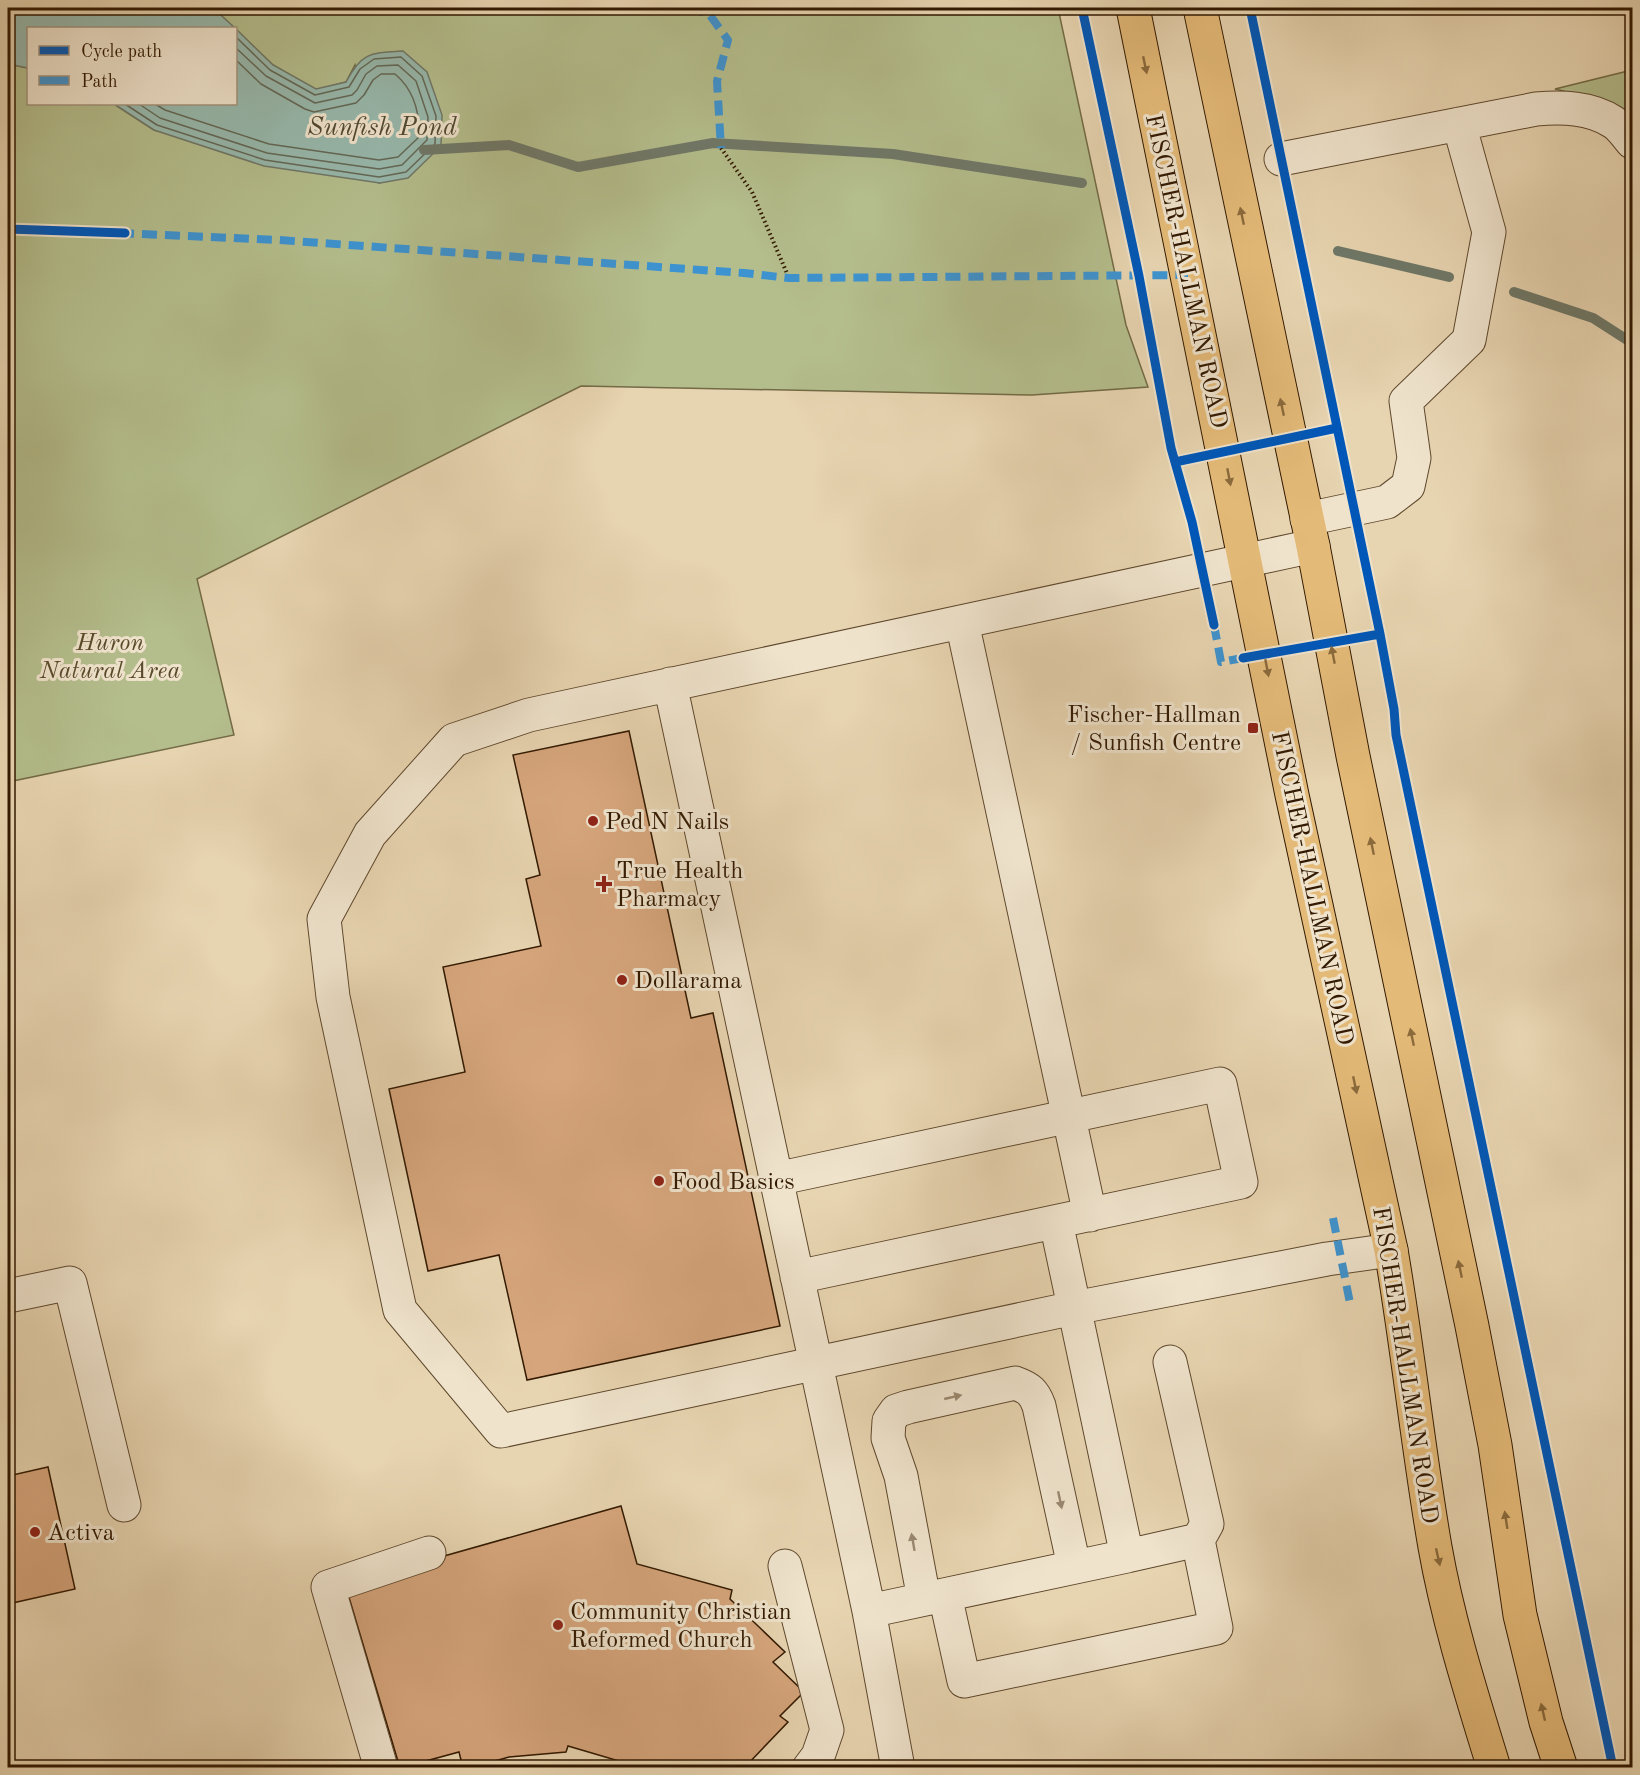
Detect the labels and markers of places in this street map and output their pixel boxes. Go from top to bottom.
place label: Fischer-Hallman / Sunfish Centre [1067,704,1241,756]
marker: Fischer-Hallman / Sunfish Centre [1246,721,1260,735]
place label: Ped N Nails [605,811,729,835]
marker: Ped N Nails [586,814,600,828]
place label: True Health Pharmacy [616,860,743,912]
marker: True Health Pharmacy [597,877,611,891]
place label: Dollarama [634,970,742,994]
marker: Dollarama [615,973,629,987]
place label: Food Basics [671,1171,795,1195]
marker: Food Basics [652,1174,666,1188]
place label: Activa [47,1522,115,1546]
marker: Activa [28,1525,42,1539]
place label: Community Christian Reformed Church [570,1601,792,1653]
marker: Community Christian Reformed Church [551,1618,565,1632]

